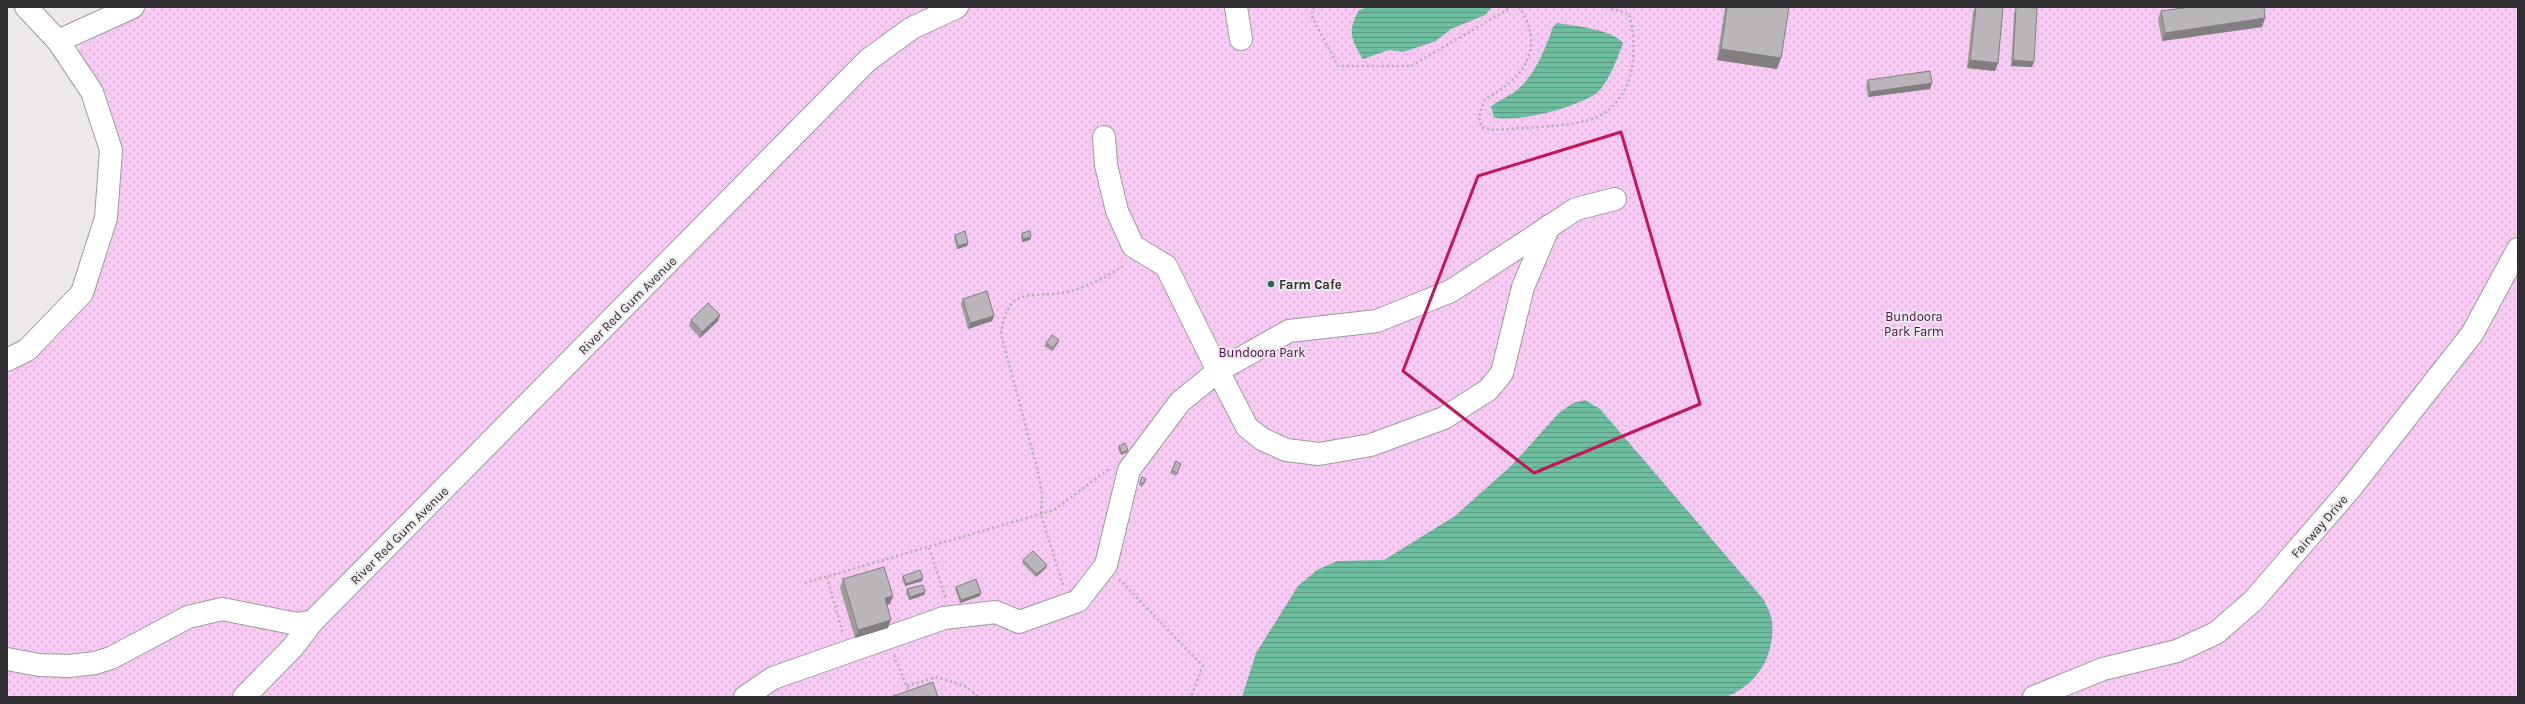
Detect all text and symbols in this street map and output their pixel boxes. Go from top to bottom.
street label: River Red Gum Avenue [575,253,680,358]
place label: Farm Cafe [1279,277,1342,292]
marker: Farm Cafe [1266,279,1276,289]
park label: Bundoora Park Farm [1884,309,1944,339]
park label: Bundoora Park [1218,345,1306,360]
street label: River Red Gum Avenue [347,483,452,588]
street label: Fairway Drive [2288,492,2351,561]

